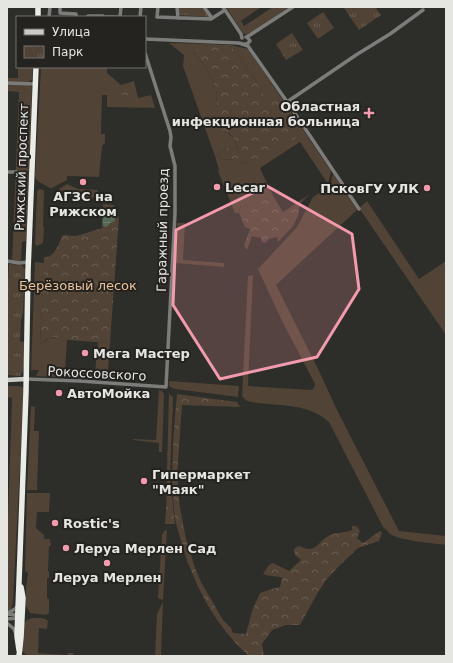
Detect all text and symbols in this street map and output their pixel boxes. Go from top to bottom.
legend [16,16,146,68]
text: Улица [52,25,90,39]
text: Парк [52,45,83,59]
place label: Областная инфекционная больница [172,99,360,129]
street label: Рижский проспект [12,102,31,231]
marker: Областная инфекционная больница [363,107,375,119]
street label: Гаражный проезд [154,168,171,292]
marker: АГЗС на Рижском [78,177,88,187]
place label: Lecar [225,180,266,195]
place label: ПсковГУ УЛК [320,181,419,196]
marker: Lecar [212,182,222,192]
marker: ПсковГУ УЛК [422,183,432,193]
place label: АГЗС на Рижском [49,189,117,219]
park label: Берёзовый лесок [19,278,137,293]
place label: Мега Мастер [93,346,190,361]
marker: Мега Мастер [80,348,90,358]
street label: Рокоссовского [47,363,147,384]
place label: АвтоМойка [67,386,150,401]
marker: АвтоМойка [54,388,64,398]
place label: Гипермаркет "Маяк" [152,467,251,497]
marker: Гипермаркет "Маяк" [139,476,149,486]
place label: Rostic's [63,516,120,531]
marker: Rostic's [50,518,60,528]
place label: Леруа Мерлен Сад [74,541,216,556]
marker: Леруа Мерлен Сад [61,543,71,553]
marker: Леруа Мерлен [102,558,112,568]
place label: Леруа Мерлен [52,570,162,585]

